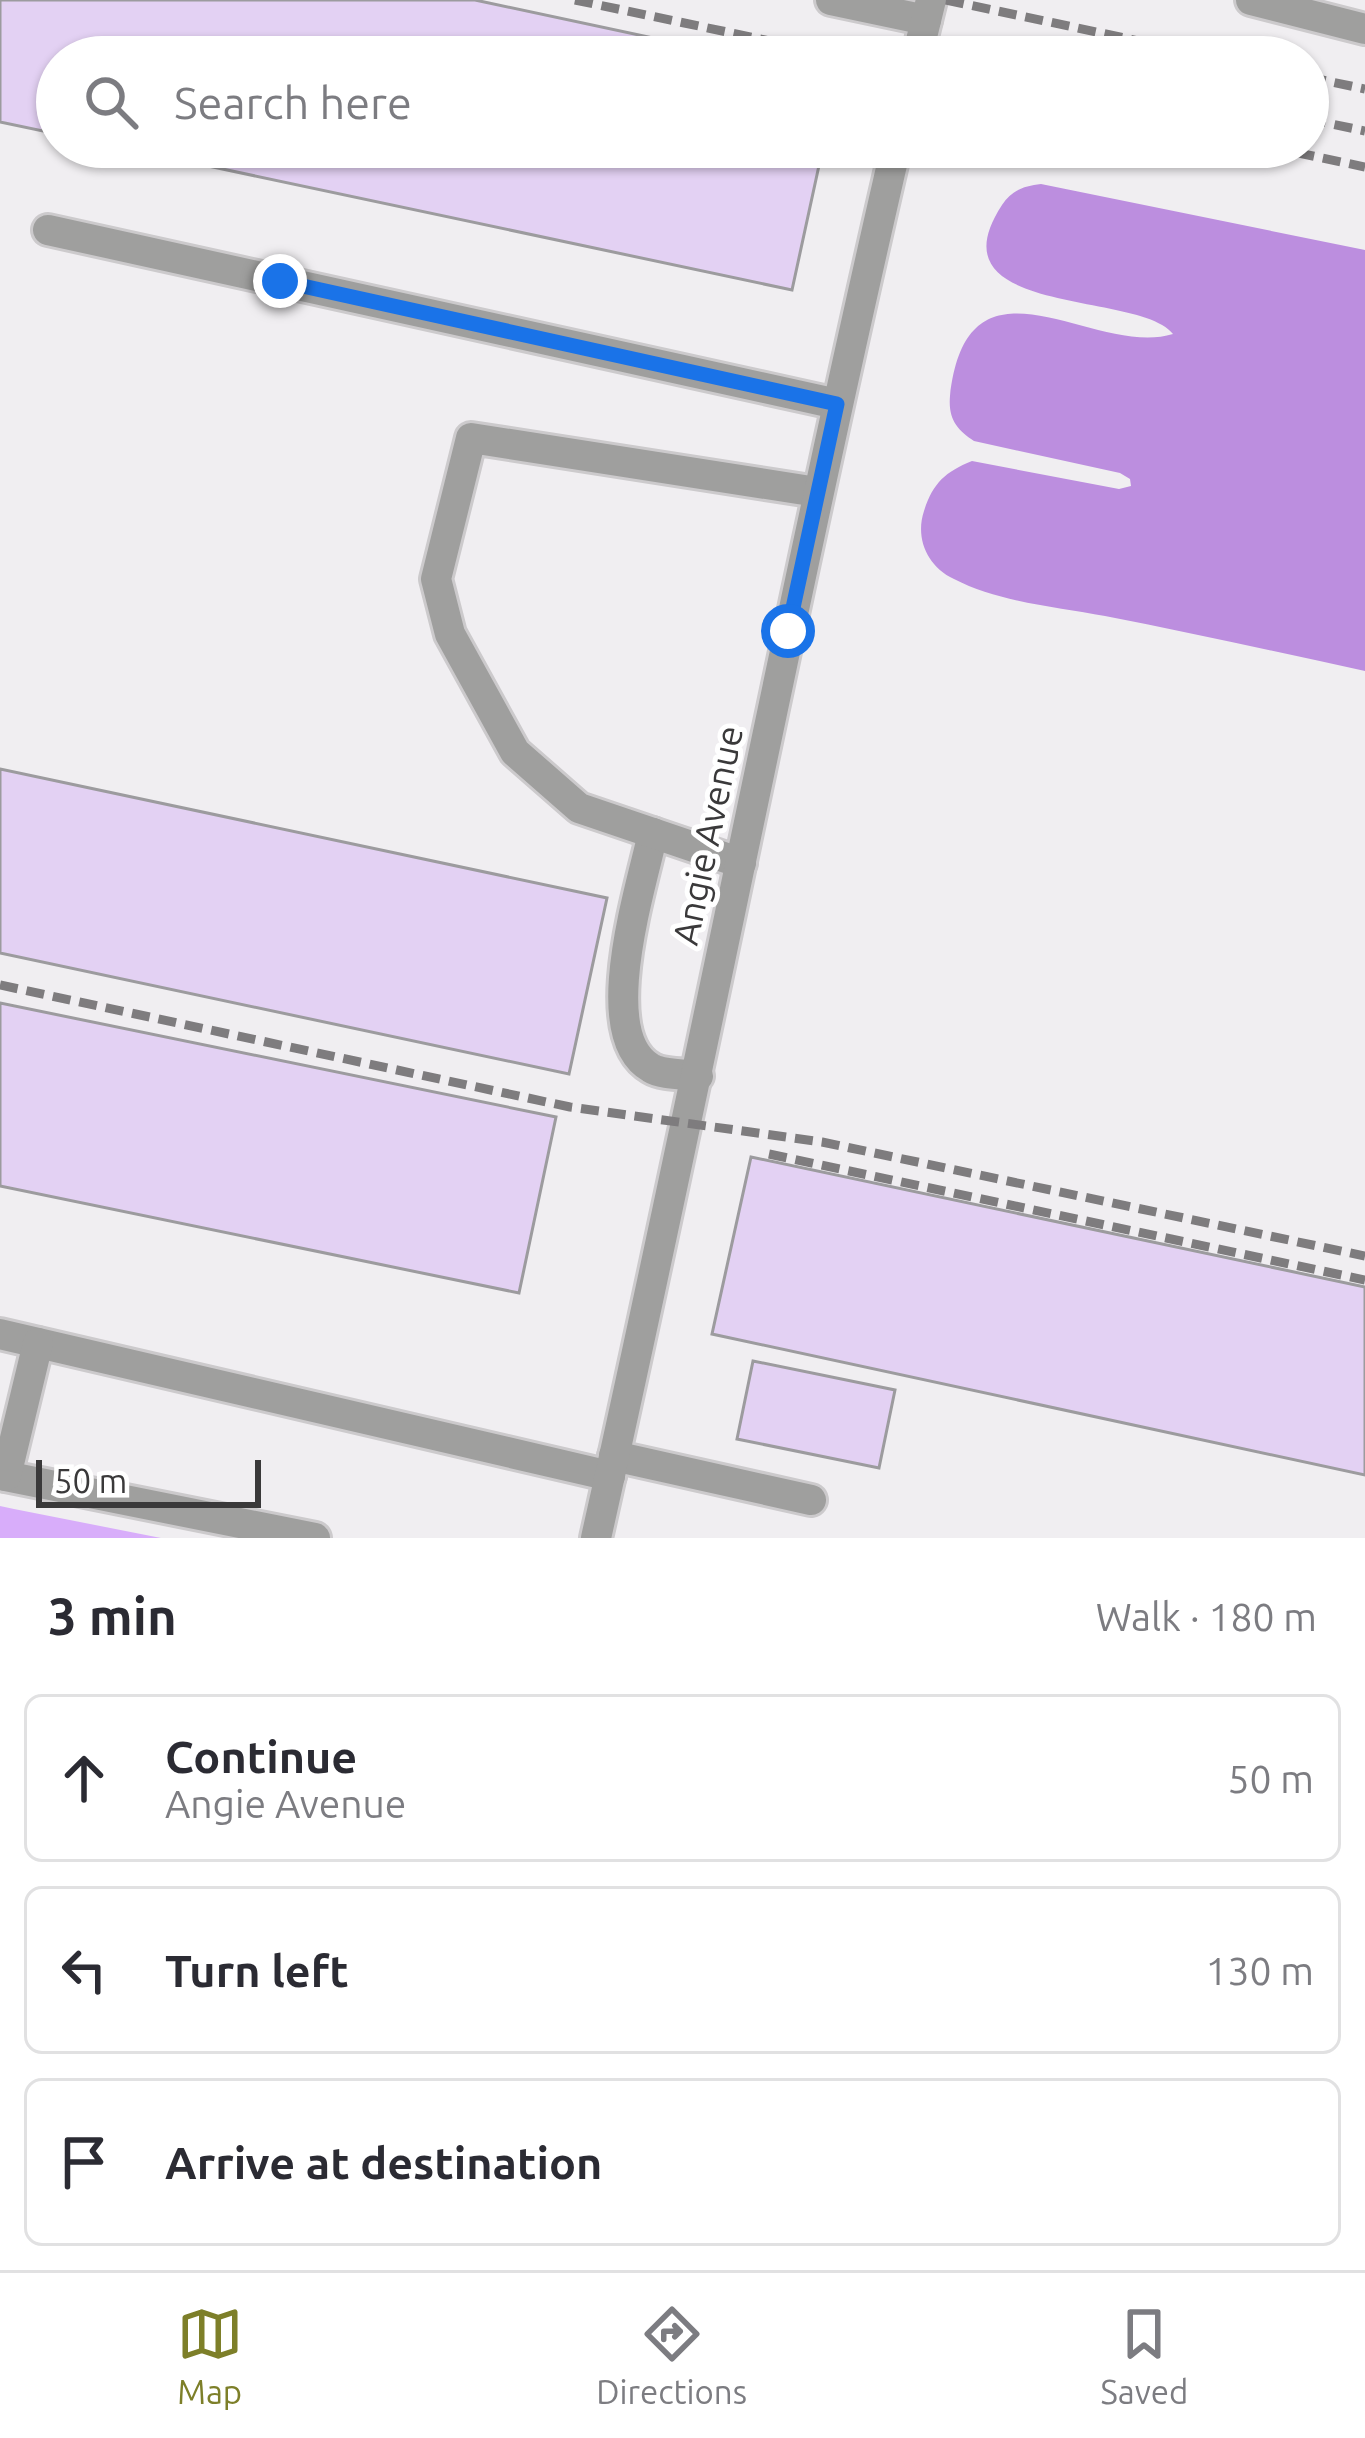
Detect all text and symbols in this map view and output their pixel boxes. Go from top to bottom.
search box [36,36,1329,168]
icon: search [78,69,144,135]
text: Search here [174,77,412,128]
route end [253,254,307,308]
route start [761,604,815,658]
street label: Angie Avenue [664,722,750,948]
scale bar [36,1454,261,1507]
text: 50 m [54,1462,127,1499]
text: 3 min [48,1587,177,1645]
text: Walk · 180 m [1096,1595,1317,1638]
text: Continue [165,1731,357,1782]
icon: ahead [51,1745,117,1811]
text: 50 m [1227,1757,1314,1800]
text: Angie Avenue [165,1782,406,1825]
icon: left [51,1937,117,2003]
text: Turn left [165,1945,349,1996]
text: 130 m [1205,1949,1314,1992]
icon: arrive [51,2129,117,2195]
text: Arrive at destination [165,2137,602,2188]
tab: Map [177,2301,243,2410]
tab: Directions [596,2301,747,2410]
tab: Saved [1100,2301,1188,2410]

